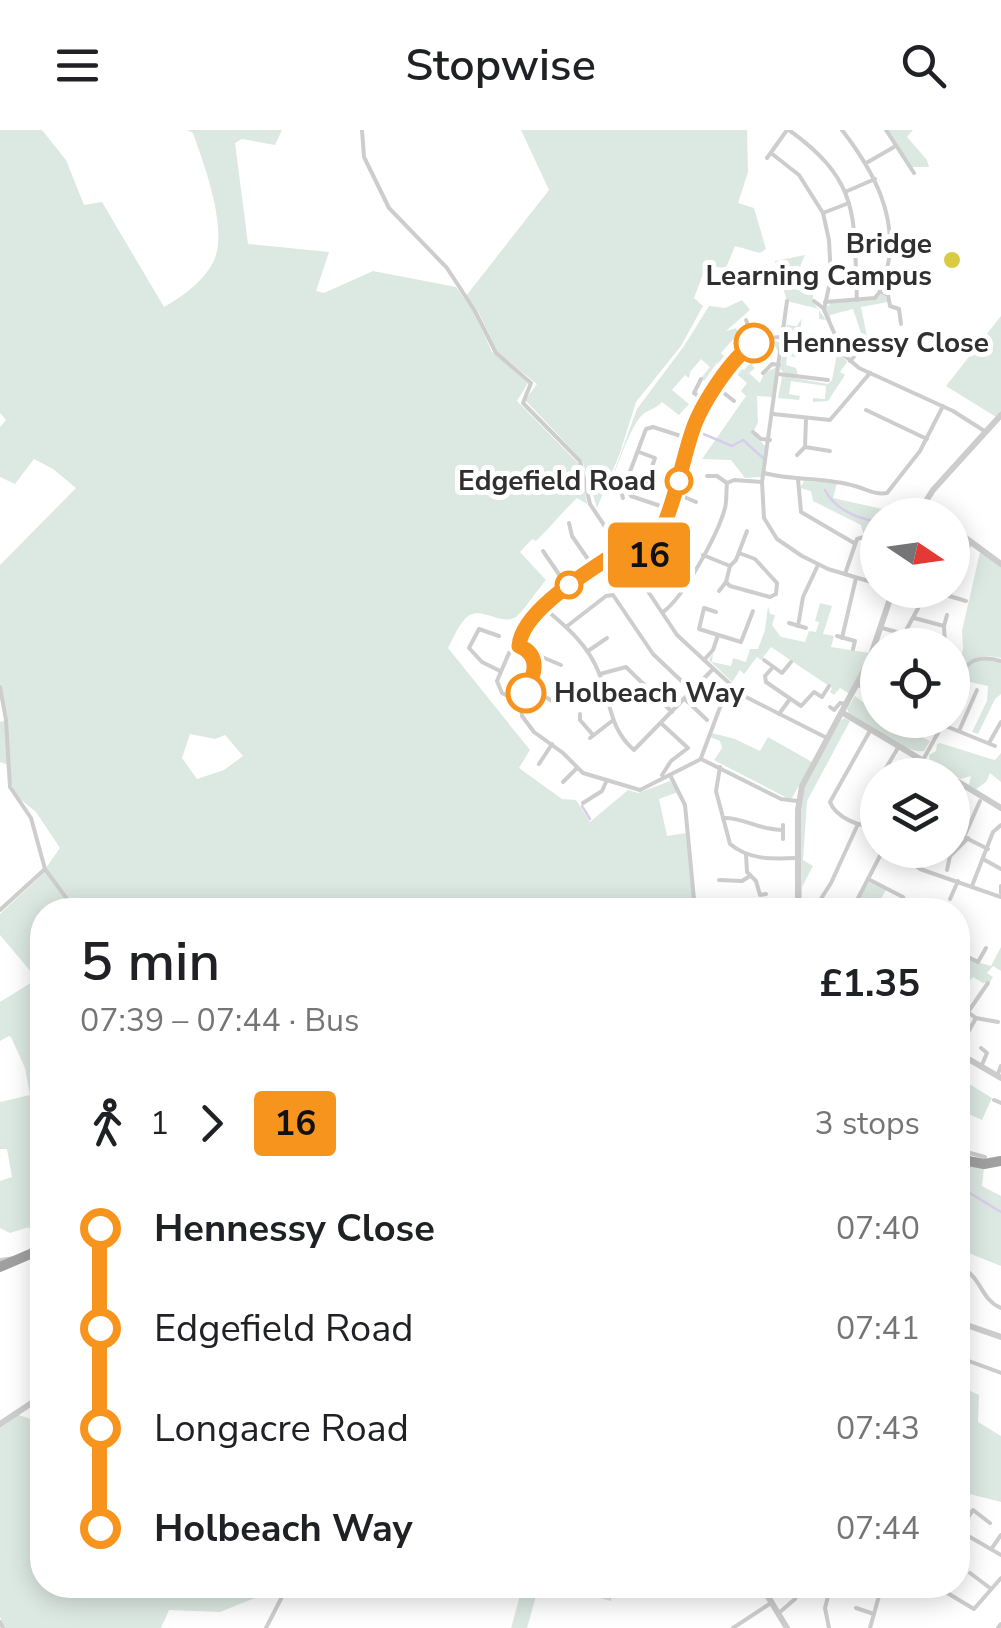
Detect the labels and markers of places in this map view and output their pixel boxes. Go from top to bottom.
place label: Bridge Learning Campus [706,225,932,295]
marker: Bridge Learning Campus [941,249,963,271]
marker: Hennessy Close [735,324,773,362]
place label: Hennessy Close [782,324,989,362]
place label: Edgefield Road [458,462,656,500]
marker: Edgefield Road [666,468,692,494]
unlabelled marker [556,572,582,598]
marker: Holbeach Way [507,674,545,712]
place label: Holbeach Way [554,674,745,712]

